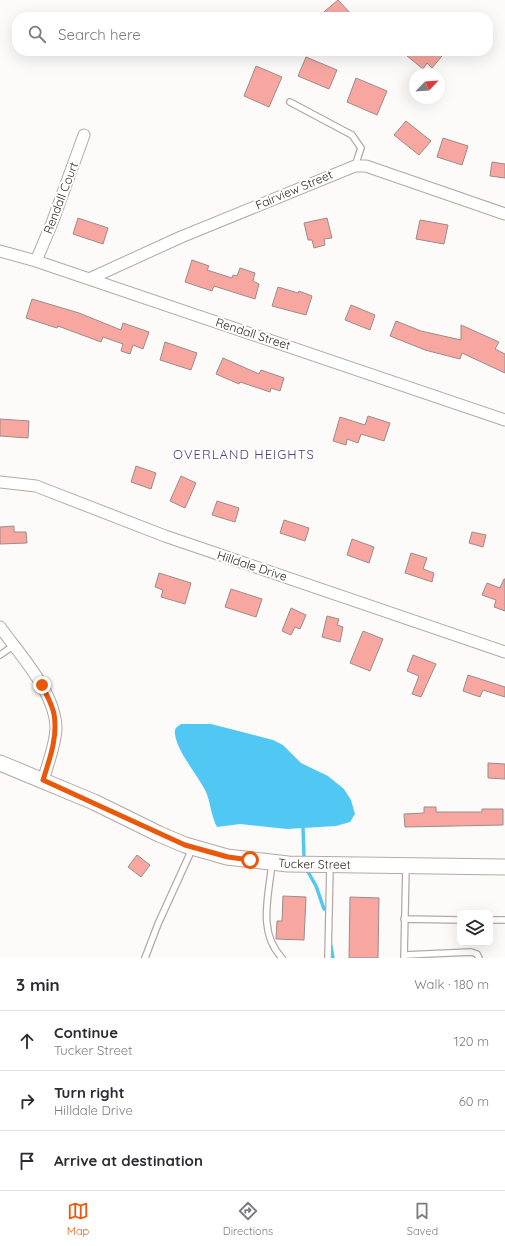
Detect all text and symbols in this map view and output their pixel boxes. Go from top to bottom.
search box [12,12,493,56]
icon: search [26,23,48,45]
text: Search here [58,25,141,44]
north arrow [409,68,445,104]
street label: Rendall Court [40,160,81,236]
street label: Fairview Street [253,167,335,213]
street label: Rendall Street [214,314,292,353]
district label: OVERLAND HEIGHTS [173,446,315,462]
street label: Hilldale Drive [215,547,289,584]
route end [33,676,51,694]
route start [241,851,259,869]
street label: Tucker Street [277,855,351,872]
map controls [457,910,493,946]
button: layers [457,910,493,946]
text: 3 min [16,974,60,995]
text: Walk · 180 m [414,976,489,992]
text: Continue [54,1023,118,1042]
icon: ahead [16,1030,38,1052]
text: 120 m [454,1033,489,1049]
text: Tucker Street [54,1042,133,1058]
text: Turn right [54,1083,125,1102]
icon: right [16,1090,38,1112]
text: 60 m [459,1093,489,1109]
text: Hilldale Drive [54,1102,133,1118]
icon: arrive [16,1150,38,1172]
text: Arrive at destination [54,1151,203,1170]
tab: Map [67,1200,89,1238]
tab: Directions [223,1200,273,1238]
tab: Saved [407,1200,438,1238]

